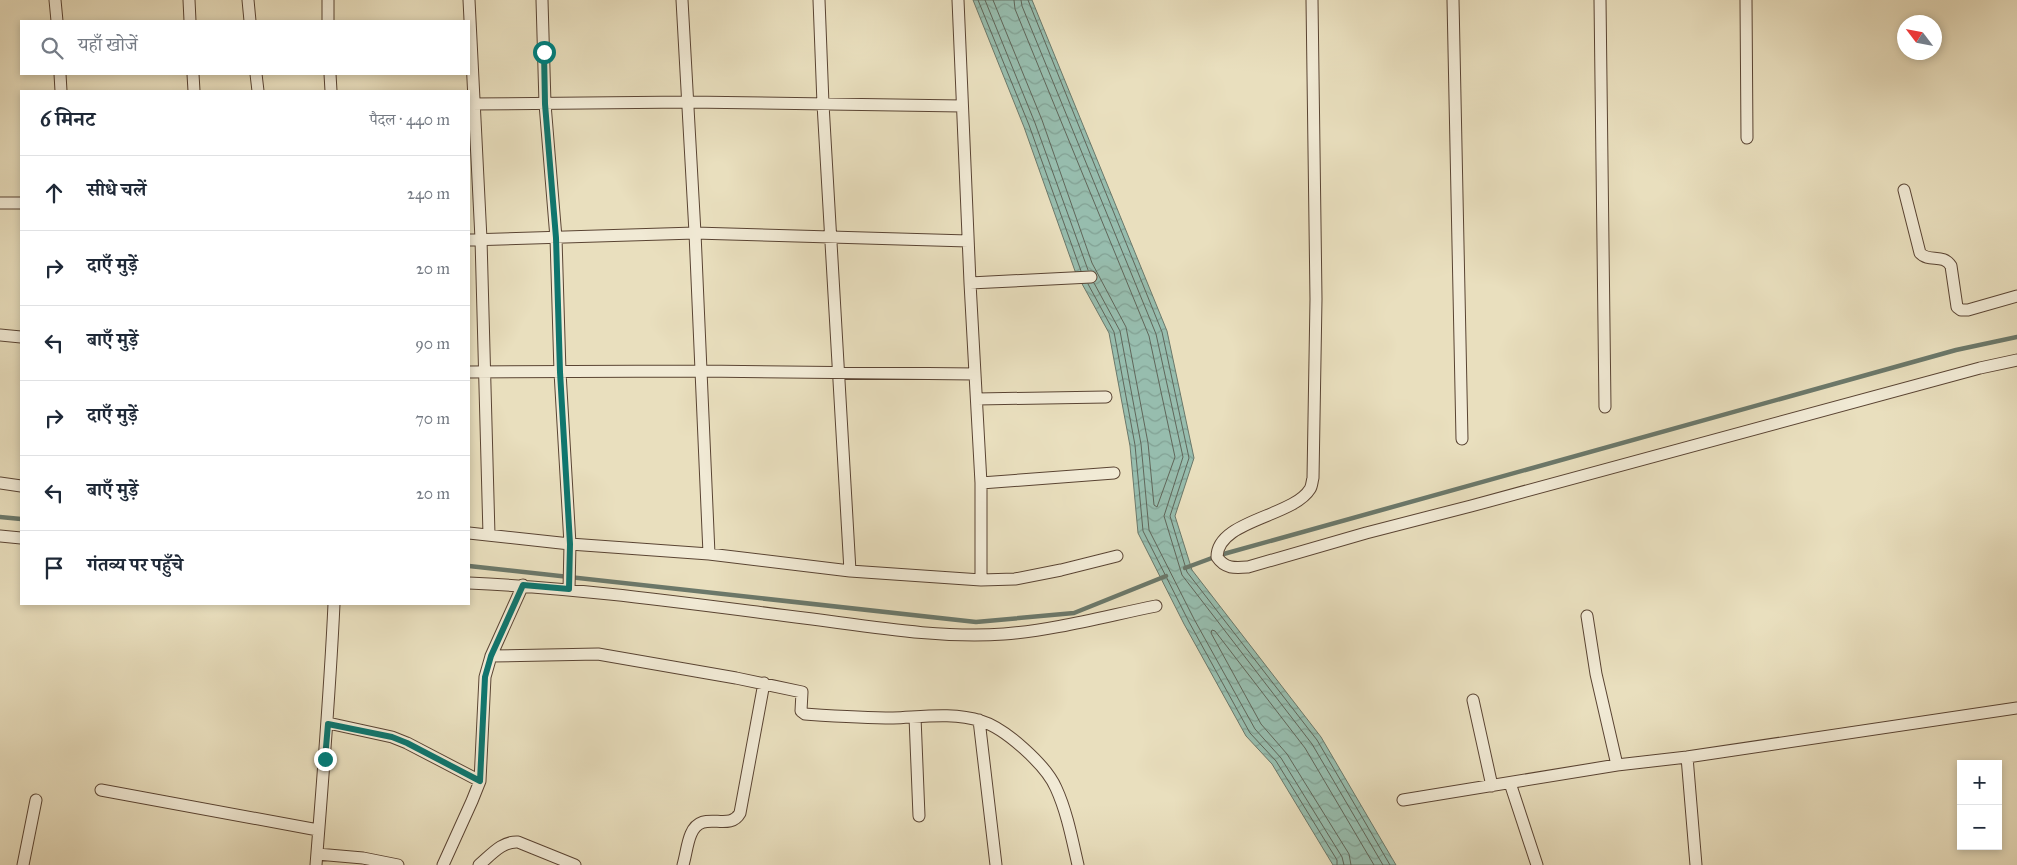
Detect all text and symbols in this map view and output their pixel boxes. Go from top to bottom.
north arrow [1897,15,1942,60]
search box [20,20,470,75]
text: यहाँ खोजें [78,33,138,56]
icon: search [38,34,66,62]
route start [533,41,556,64]
text: 6 मिनट [40,106,95,132]
text: पैदल · 440 m [369,110,450,129]
text: सीधे चलें [87,178,146,201]
icon: ahead [40,179,68,207]
text: 240 m [407,184,450,203]
text: दाएँ मुड़ें [87,253,138,276]
icon: right [40,254,68,282]
text: 20 m [416,259,450,278]
text: बाएँ मुड़ें [87,328,138,351]
icon: left [40,329,68,357]
text: 90 m [415,334,450,353]
text: दाएँ मुड़ें [87,403,138,426]
icon: right [40,404,68,432]
text: 70 m [415,409,450,428]
text: बाएँ मुड़ें [87,478,138,501]
icon: left [40,479,68,507]
text: 20 m [416,484,450,503]
text: गंतव्य पर पहुँचे [87,553,183,576]
icon: arrive [40,554,68,582]
route end [314,748,337,771]
map controls [1957,760,2002,850]
button: + [1957,760,2002,805]
button: − [1957,805,2002,850]

